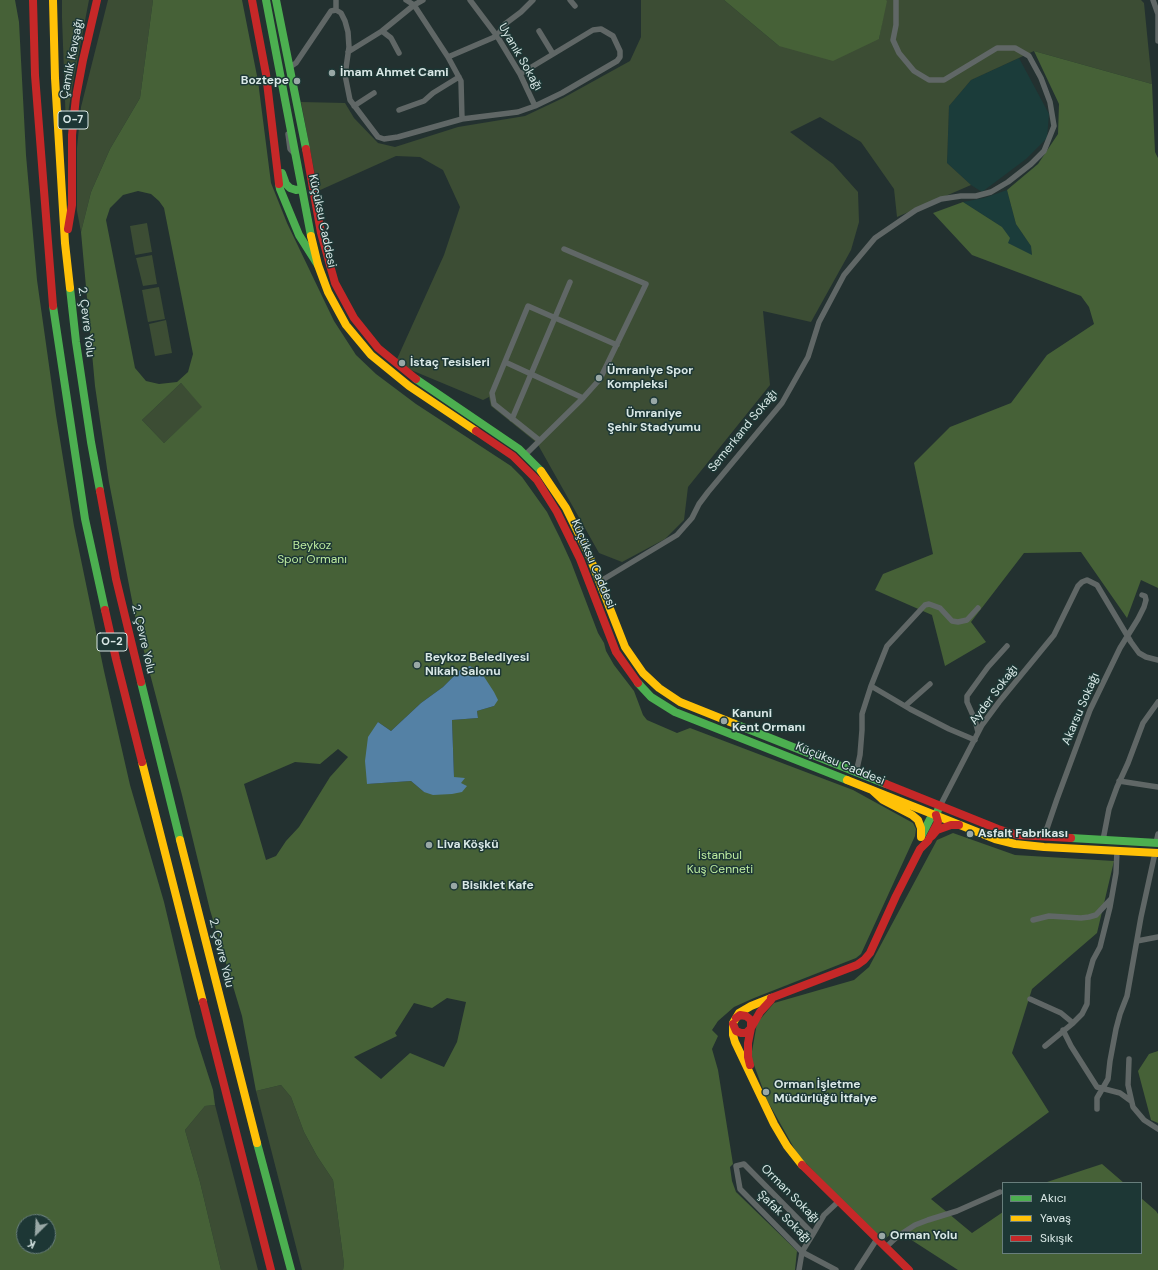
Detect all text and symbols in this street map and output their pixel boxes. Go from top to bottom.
street label: Çamlık Kavşağı [57,18,87,100]
street label: Uyanık Sokağı [495,21,545,93]
place label: İmam Ahmet Cami [340,66,449,80]
marker: İmam Ahmet Cami [327,68,337,78]
place label: Boztepe [241,74,289,88]
marker: Boztepe [292,76,302,86]
road number: O-7 [58,111,88,129]
street label: Küçüksu Caddesi [305,173,339,269]
street label: 2. Çevre Yolu [75,286,97,358]
place label: İstaç Tesisleri [410,356,490,370]
marker: İstaç Tesisleri [397,358,407,368]
place label: Ümraniye Spor Kompleksi [607,364,693,392]
marker: Ümraniye Spor Kompleksi [594,373,604,383]
street label: Semerkand Sokağı [705,387,781,475]
marker: Ümraniye Şehir Stadyumu [649,396,659,406]
place label: Ümraniye Şehir Stadyumu [607,407,701,435]
street label: Küçüksu Caddesi [568,517,618,611]
park label: Beykoz Spor Ormanı [277,539,347,567]
street label: 2. Çevre Yolu [128,603,158,675]
road number: O-2 [97,633,127,651]
place label: Beykoz Belediyesi Nikah Salonu [425,651,529,679]
marker: Beykoz Belediyesi Nikah Salonu [412,660,422,670]
street label: Ayder Sokağı [967,662,1021,728]
street label: Akarsu Sokağı [1059,671,1103,747]
place label: Kanuni Kent Ormanı [732,707,805,735]
marker: Kanuni Kent Ormanı [719,716,729,726]
street label: Küçüksu Caddesi [793,740,887,788]
place label: Asfalt Fabrikası [978,827,1068,841]
marker: Asfalt Fabrikası [965,829,975,839]
place label: Liva Köşkü [437,838,499,852]
marker: Liva Köşkü [424,840,434,850]
park label: İstanbul Kuş Cenneti [687,849,753,877]
place label: Bisiklet Kafe [462,879,534,893]
marker: Bisiklet Kafe [449,881,459,891]
street label: 2. Çevre Yolu [205,917,237,989]
place label: Orman İşletme Müdürlüğü İtfaiye [774,1078,877,1106]
marker: Orman İşletme Müdürlüğü İtfaiye [761,1087,771,1097]
street label: Orman Sokağı [758,1162,822,1226]
legend [1002,1182,1142,1254]
street label: Şafak Sokağı [754,1188,814,1246]
text: Akıcı [1040,1190,1066,1206]
text: Yavaş [1040,1210,1071,1226]
north arrow [16,1214,56,1254]
place label: Orman Yolu [890,1229,957,1243]
text: Sıkışık [1040,1230,1073,1246]
marker: Orman Yolu [877,1231,887,1241]
text: K [25,1236,38,1252]

